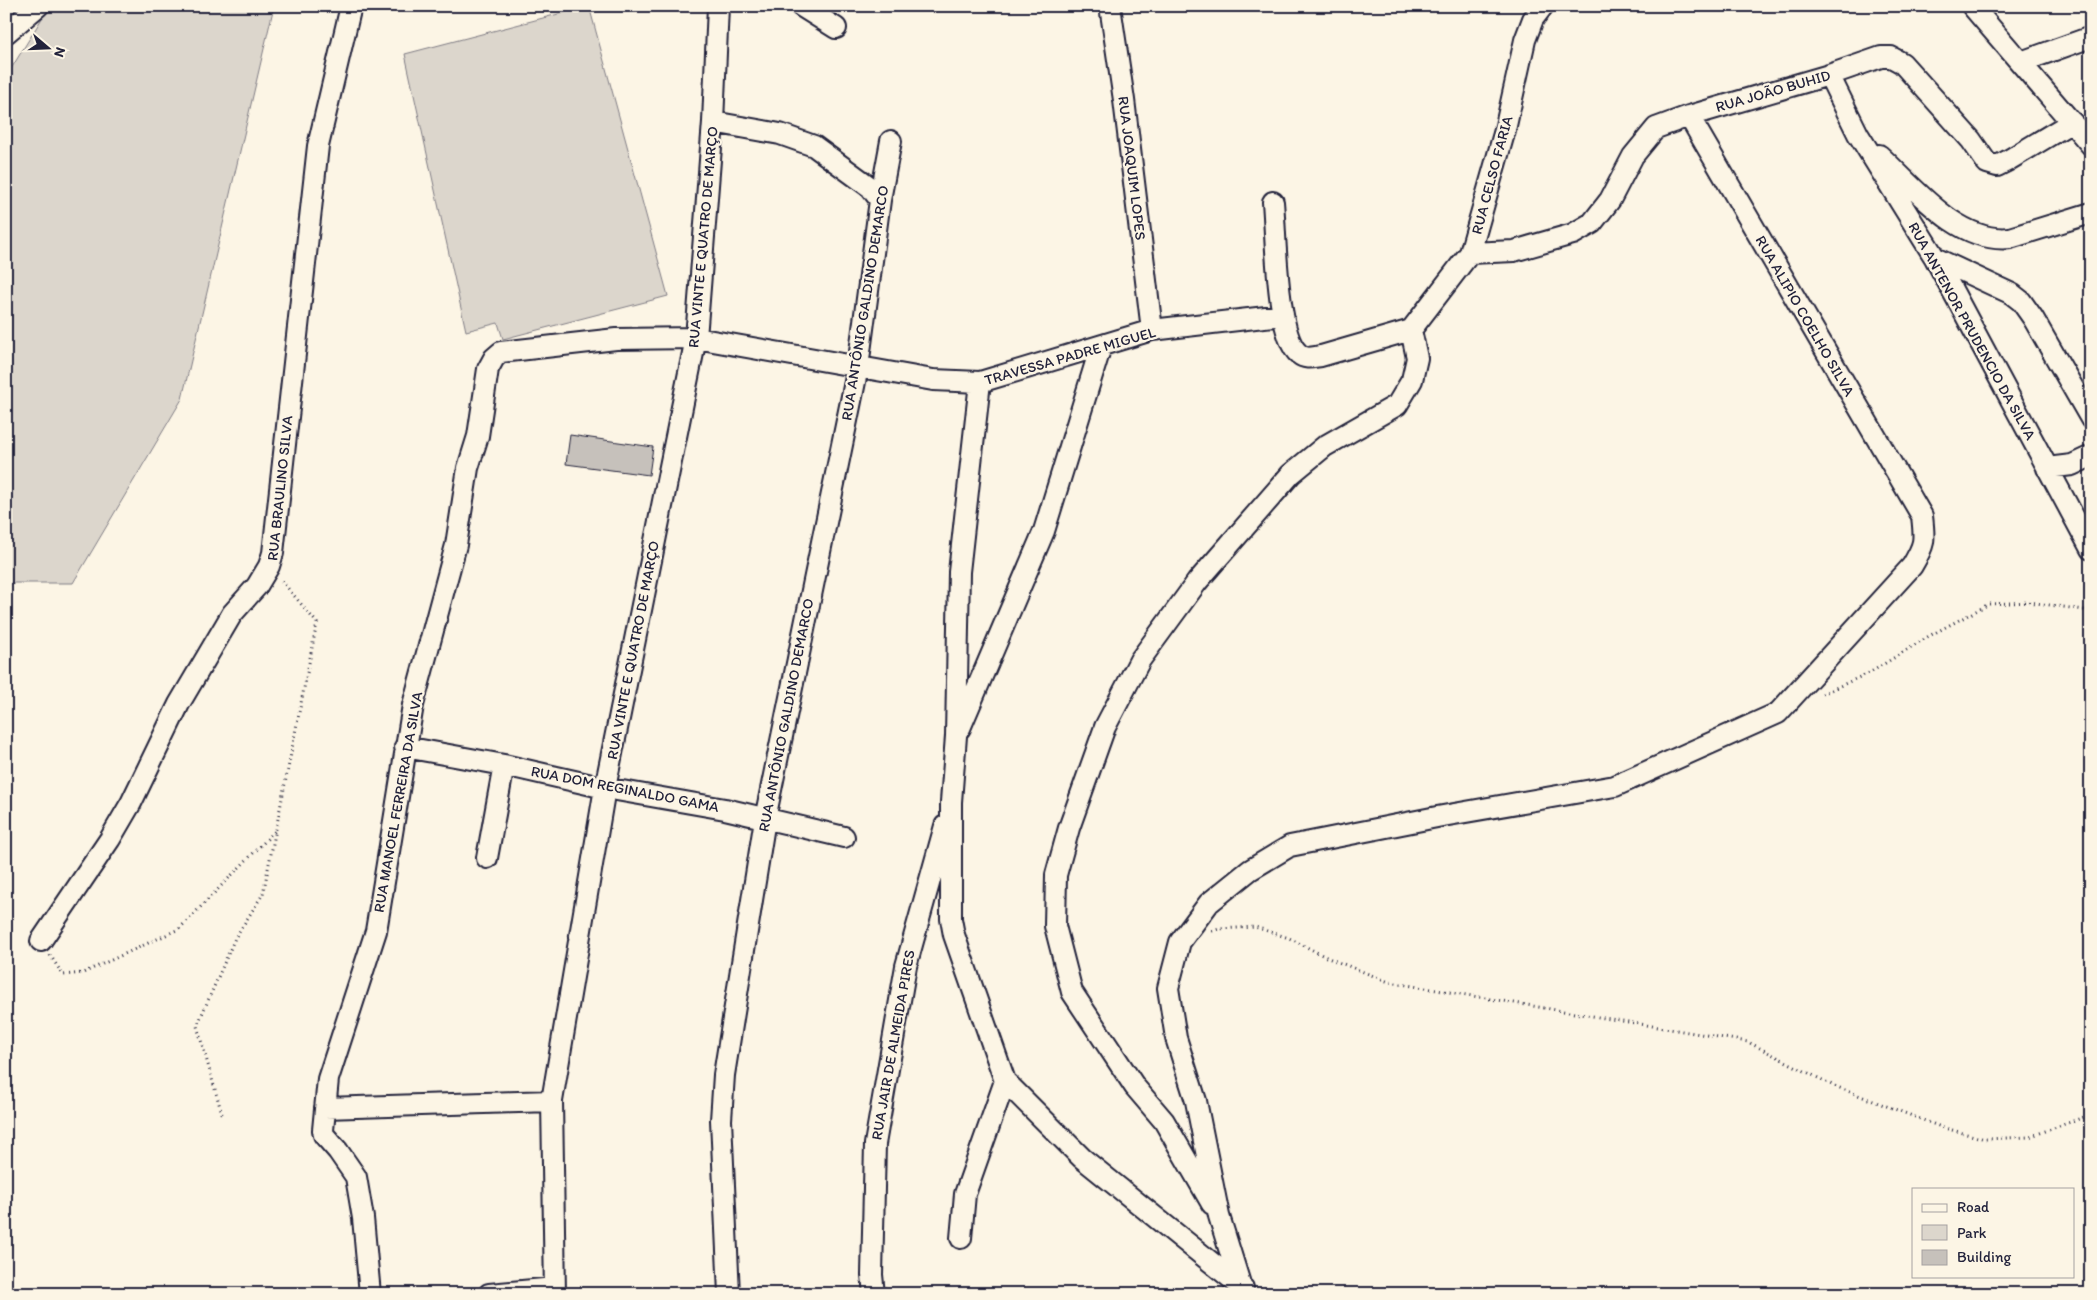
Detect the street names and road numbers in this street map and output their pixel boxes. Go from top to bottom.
street label: RUA JOÃO BUHID [1713,66,1833,116]
street label: RUA JOAQUIM LOPES [1114,95,1150,241]
street label: RUA CELSO FARIA [1468,113,1517,236]
street label: RUA VINTE E QUATRO DE MARÇO [684,125,722,349]
street label: RUA ANTÔNIO GALDINO DEMARCO [838,184,893,422]
street label: RUA ANTENOR PRUDENCIO DA SILVA [1904,219,2040,443]
street label: RUA ALIPIO COELHO SILVA [1752,232,1859,400]
street label: TRAVESSA PADRE MIGUEL [982,323,1158,389]
street label: RUA BRAULINO SILVA [263,414,297,562]
street label: RUA VINTE E QUATRO DE MARÇO [603,539,663,761]
street label: RUA ANTÔNIO GALDINO DEMARCO [754,596,818,833]
street label: RUA MANOEL FERREIRA DA SILVA [370,690,426,914]
street label: RUA DOM REGINALDO GAMA [529,762,721,816]
street label: RUA JAIR DE ALMEIDA PIRES [867,949,919,1141]

